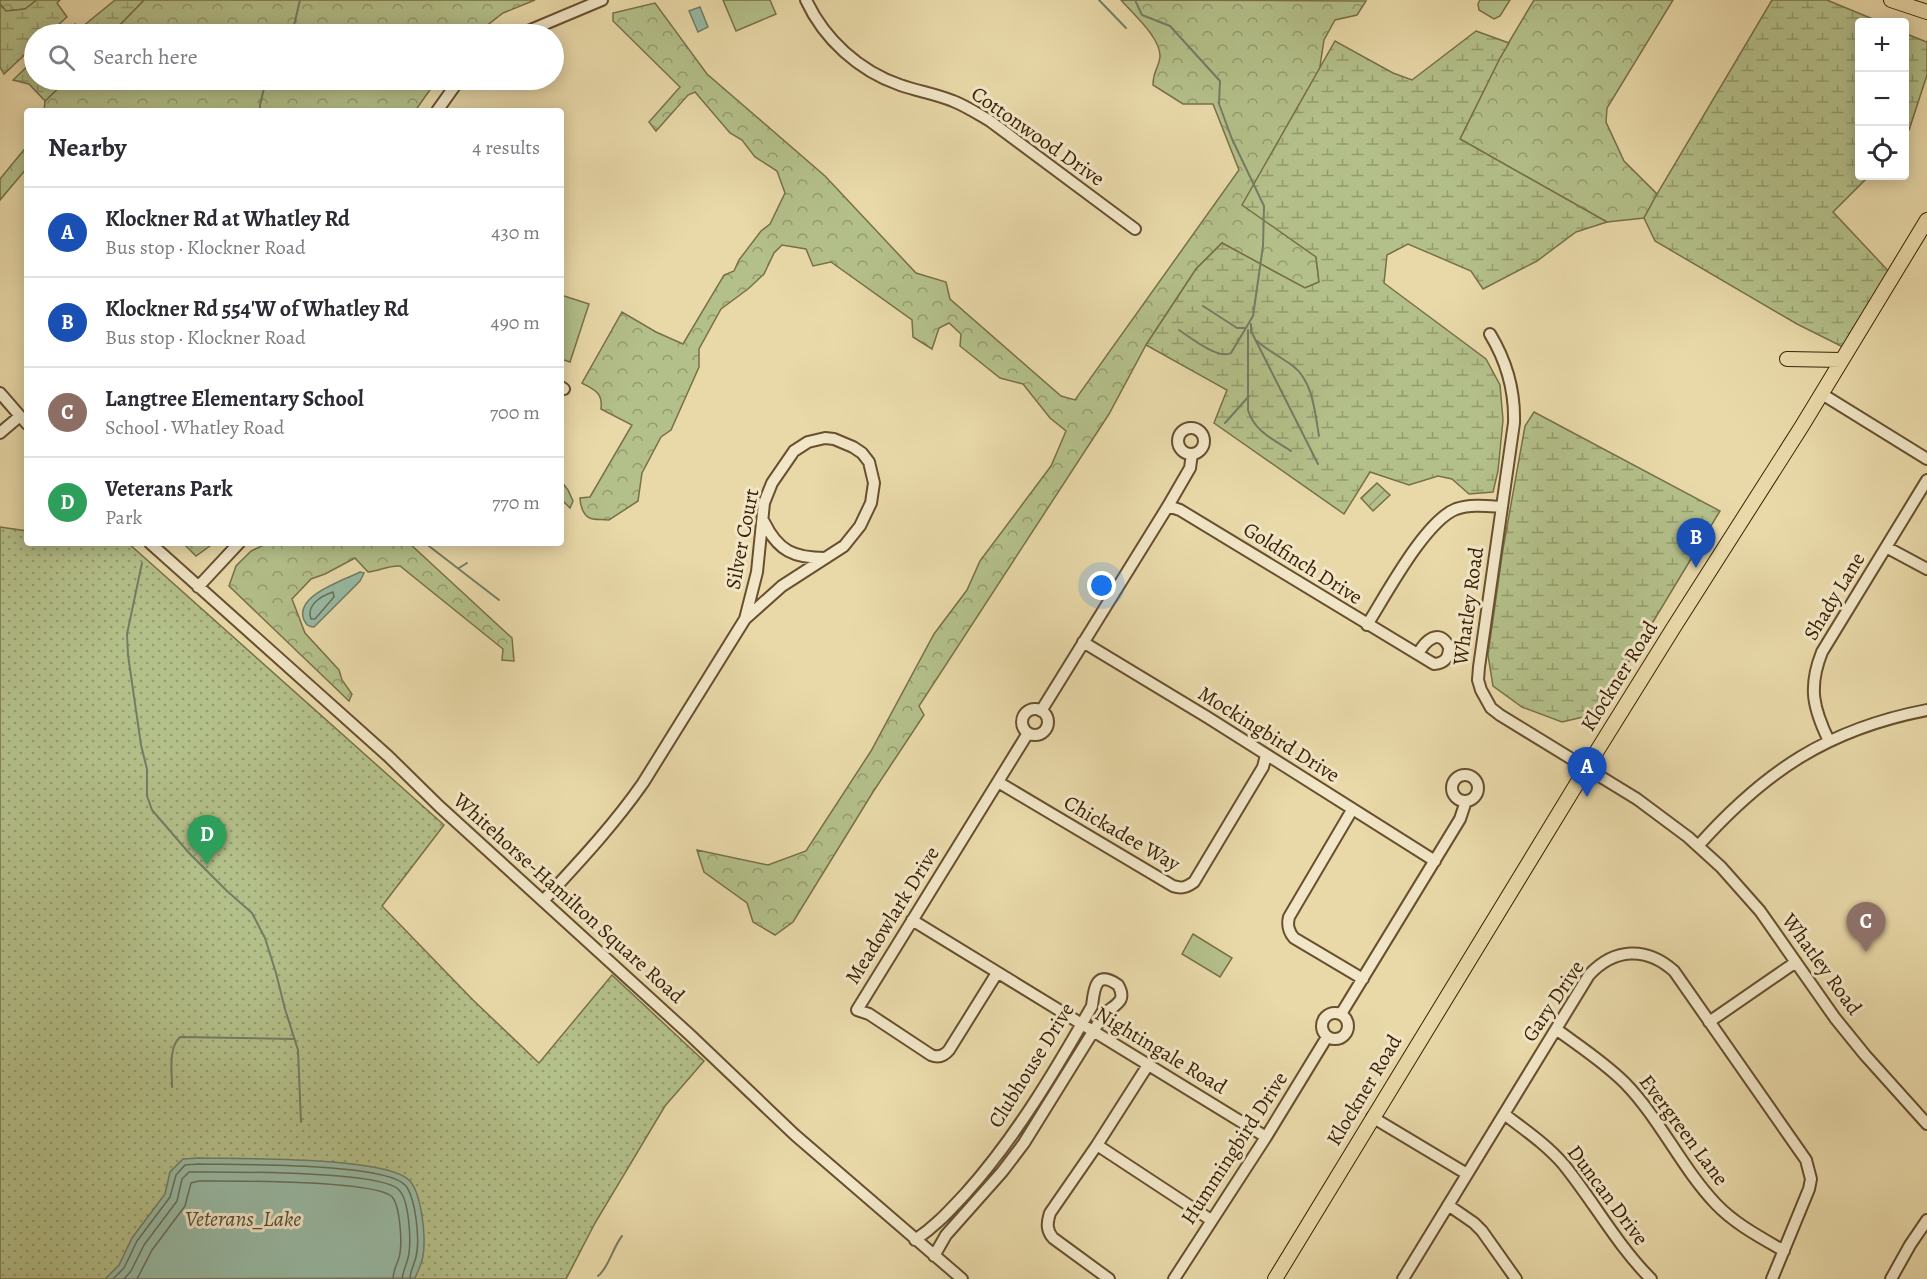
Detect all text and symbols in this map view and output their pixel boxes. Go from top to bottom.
map controls [1855,18,1909,180]
button: + [1855,18,1909,72]
search box [24,24,564,90]
icon: search [45,41,78,74]
text: Search here [93,42,198,72]
button: − [1855,72,1909,126]
street label: Cottonwood Drive [966,80,1110,192]
button: locate [1855,126,1909,180]
text: Nearby [48,130,127,165]
text: 4 results [472,134,540,161]
text: Klockner Rd at Whatley Rd [105,204,350,234]
text: A [61,219,74,246]
text: 430 m [491,219,540,246]
text: Bus stop · Klockner Road [105,234,306,261]
text: Klockner Rd 554'W of Whatley Rd [105,294,409,324]
text: B [61,309,74,336]
text: 490 m [491,309,540,336]
text: Bus stop · Klockner Road [105,324,306,351]
text: Langtree Elementary School [105,384,364,414]
text: C [61,399,74,426]
text: 700 m [490,399,540,426]
text: School · Whatley Road [105,414,284,441]
text: Veterans Park [105,474,233,504]
street label: Silver Court [719,486,765,592]
text: D [61,489,74,516]
text: 770 m [492,489,540,516]
text: Park [105,504,143,531]
street label: Goldfinch Drive [1238,515,1368,611]
pin: B [1676,518,1716,568]
street label: Whatley Road [1446,544,1490,668]
street label: Shady Lane [1797,547,1871,645]
your location [1087,571,1116,600]
street label: Klockner Road [1574,615,1664,736]
street label: Mockingbird Drive [1193,679,1345,789]
pin: A [1568,748,1606,797]
street label: Whitehorse-Hamilton Square Road [447,786,691,1010]
street label: Chickadee Way [1059,788,1186,878]
pin: D [188,816,226,865]
street label: Meadowlark Drive [838,841,946,989]
pin: C [1846,902,1886,952]
street label: Whatley Road [1775,907,1869,1021]
street label: Gary Drive [1515,955,1591,1047]
street label: Clubhouse Drive [981,997,1081,1133]
street label: Nightingale Road [1090,1000,1233,1101]
street label: Klockner Road [1320,1029,1409,1151]
street label: Hummingbird Drive [1174,1066,1294,1230]
street label: Evergreen Lane [1633,1069,1735,1191]
street label: Duncan Drive [1561,1139,1655,1251]
water label: Veterans_Lake [185,1204,301,1234]

